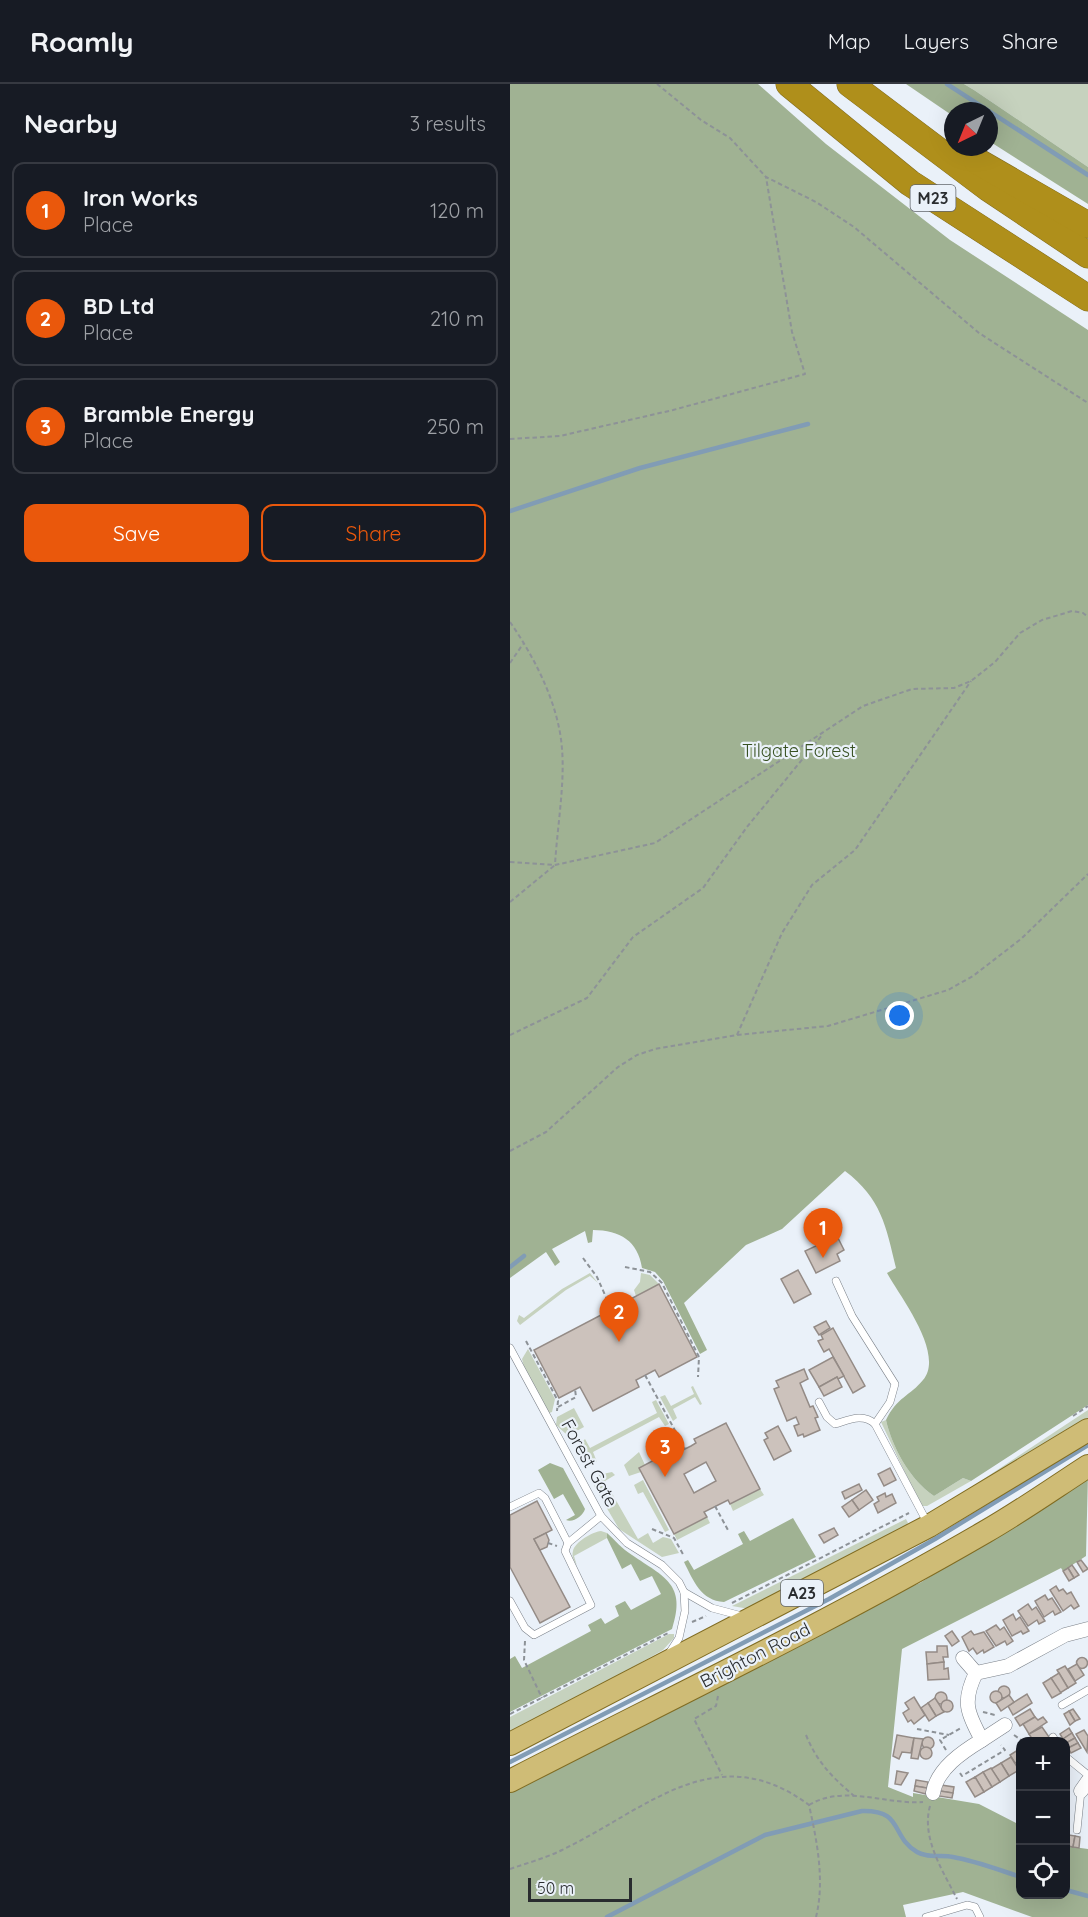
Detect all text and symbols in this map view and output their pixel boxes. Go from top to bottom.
text: Roamly [30,24,134,59]
text: Map [828,28,871,54]
text: Layers [904,28,969,54]
text: Share [1002,28,1058,54]
north arrow [944,102,998,156]
text: Nearby [24,107,118,140]
text: 3 results [410,111,486,136]
text: Iron Works [83,184,198,212]
road number: M23 [910,185,956,211]
text: 1 [42,198,49,223]
text: 120 m [430,198,484,223]
text: Place [83,212,133,237]
text: BD Ltd [83,292,154,320]
text: 2 [40,306,51,331]
text: 210 m [430,306,484,331]
text: Place [83,320,133,345]
text: Bramble Energy [83,400,254,428]
text: 3 [40,414,51,439]
text: 250 m [426,414,484,439]
text: Place [83,428,133,453]
button: Save [24,504,249,562]
button: Share [261,504,486,562]
park label: Tilgate Forest [742,739,856,762]
your location [885,1001,914,1030]
pin: 1 [804,1208,842,1258]
pin: 2 [600,1292,638,1342]
street label: Forest Gate [556,1415,624,1511]
pin: 3 [646,1428,684,1477]
road number: A23 [781,1580,823,1606]
street label: Brighton Road [696,1617,814,1693]
map controls [1016,1737,1070,1899]
button: + [1016,1737,1070,1791]
button: − [1016,1791,1070,1845]
button: locate [1016,1845,1070,1899]
scale bar [528,1875,632,1902]
text: 50 m [537,1878,574,1898]

